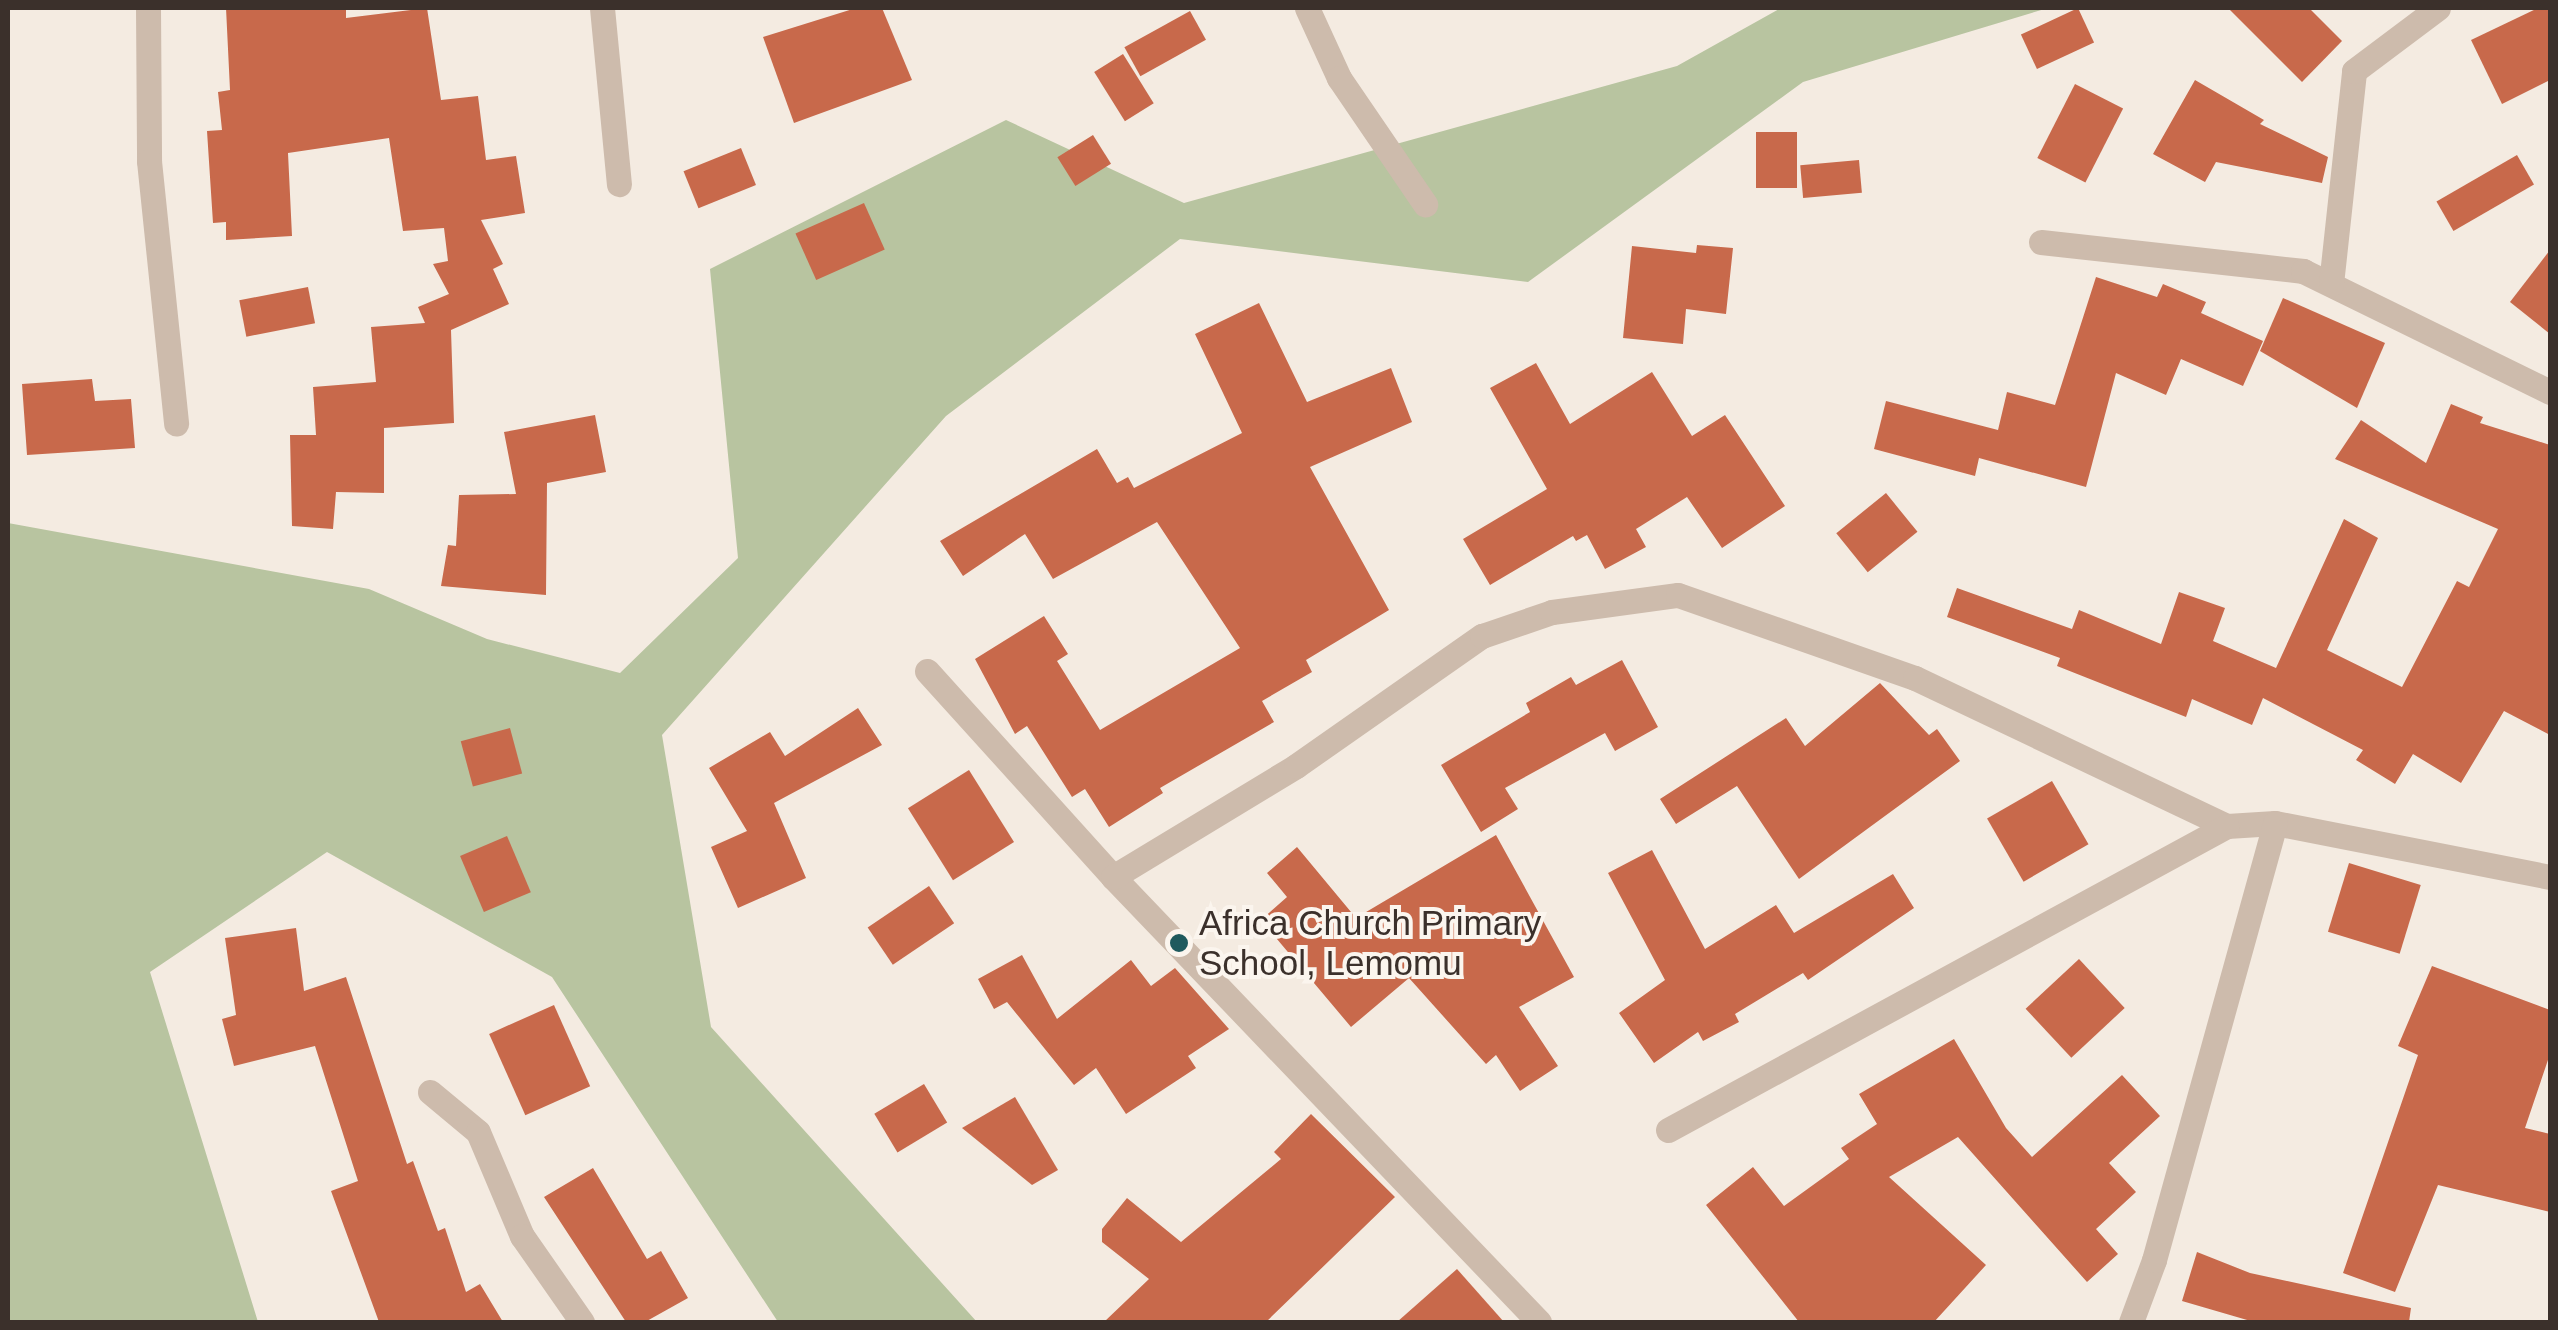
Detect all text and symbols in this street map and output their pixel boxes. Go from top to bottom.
place label: Africa Church Primary School, Lemomu [1199,902,1541,984]
marker: Africa Church Primary School, Lemomu [1168,932,1190,954]

